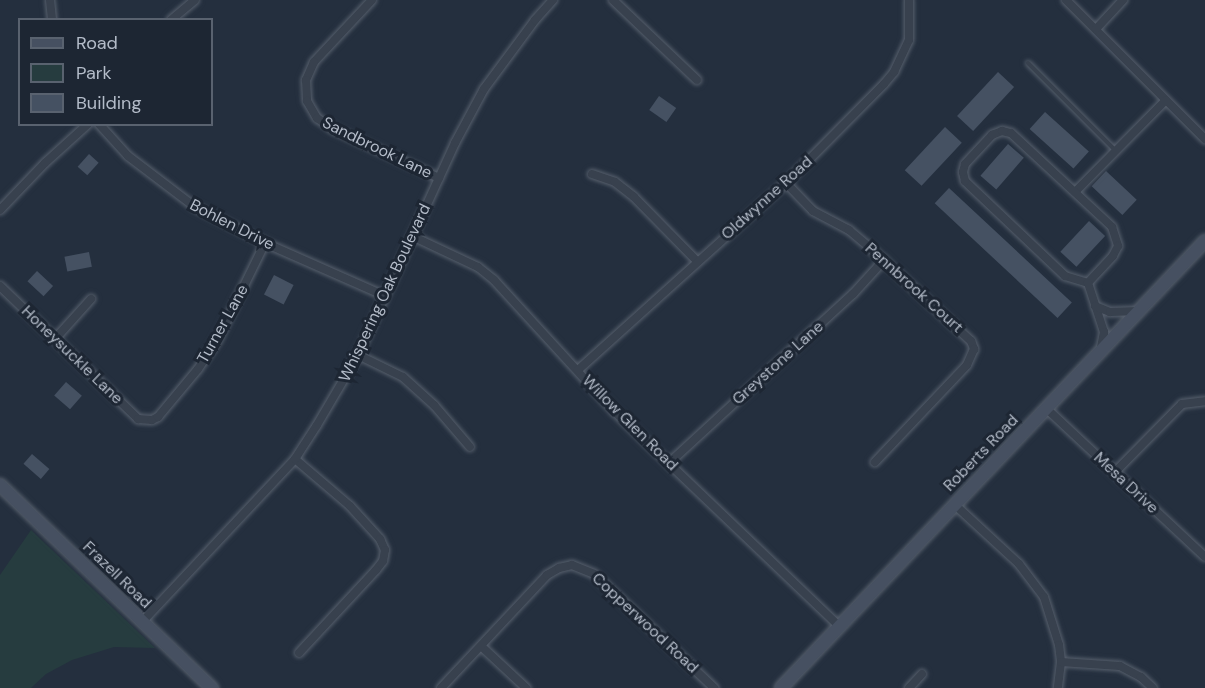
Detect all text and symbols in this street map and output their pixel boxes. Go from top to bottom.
legend [18,18,213,126]
text: Road [76,31,118,55]
text: Park [76,61,112,85]
text: Building [76,91,141,115]
street label: Sandbrook Lane [319,113,435,183]
street label: Oldwynne Road [717,152,817,244]
street label: Bohlen Drive [187,195,277,255]
street label: Whispering Oak Boulevard [335,201,435,385]
street label: Pennbrook Court [861,239,967,337]
street label: Turner Lane [193,281,253,367]
street label: Honeysuckle Lane [17,302,127,408]
street label: Greystone Lane [728,317,828,409]
street label: Willow Glen Road [578,371,682,475]
street label: Roberts Road [940,411,1022,495]
street label: Mesa Drive [1090,448,1162,518]
street label: Frazell Road [79,537,155,613]
street label: Copperwood Road [588,569,702,677]

